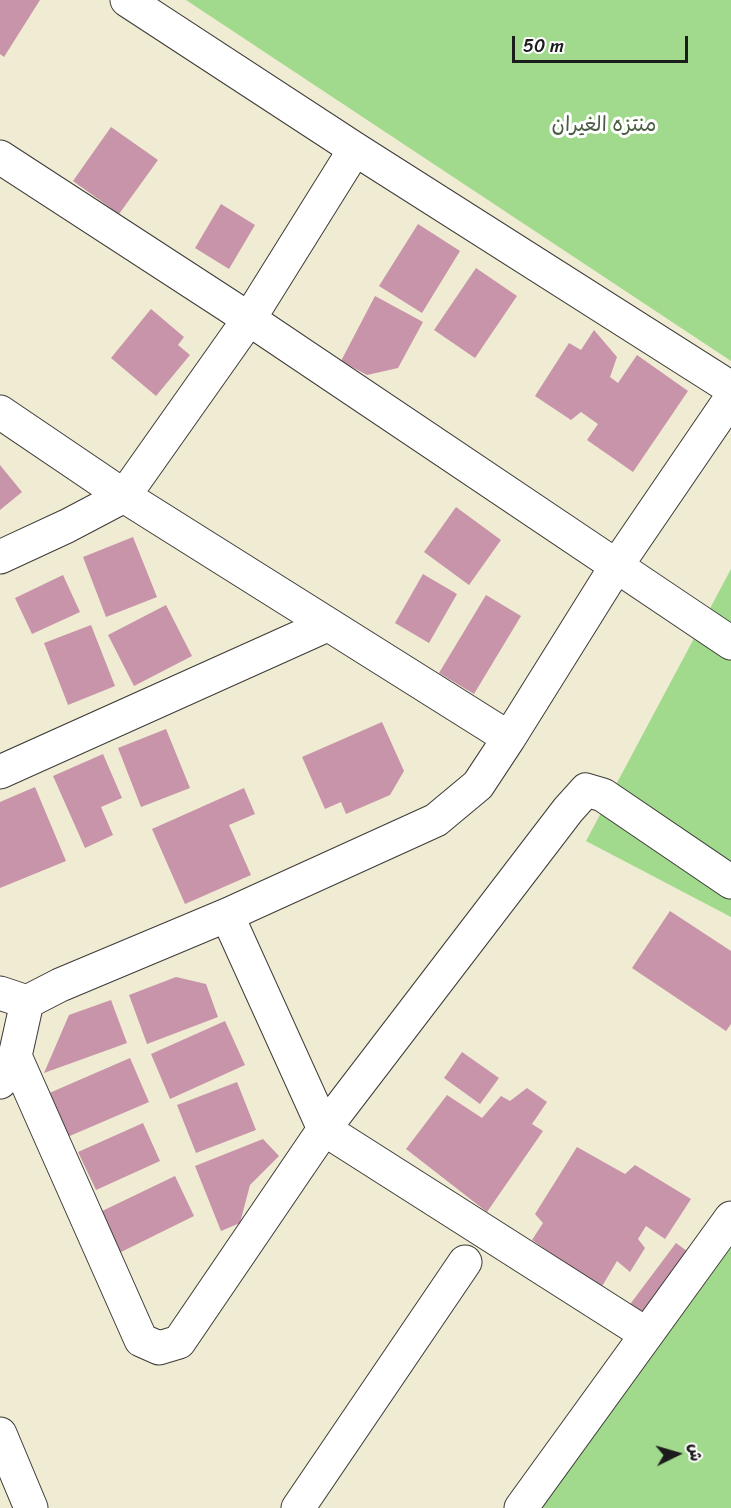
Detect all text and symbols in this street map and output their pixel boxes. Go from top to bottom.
scale bar [515,24,690,62]
text: 50 m [523,30,564,62]
park label: منتزه الغيران [552,113,656,139]
north arrow [647,1424,707,1484]
text: ش [680,1442,711,1462]

